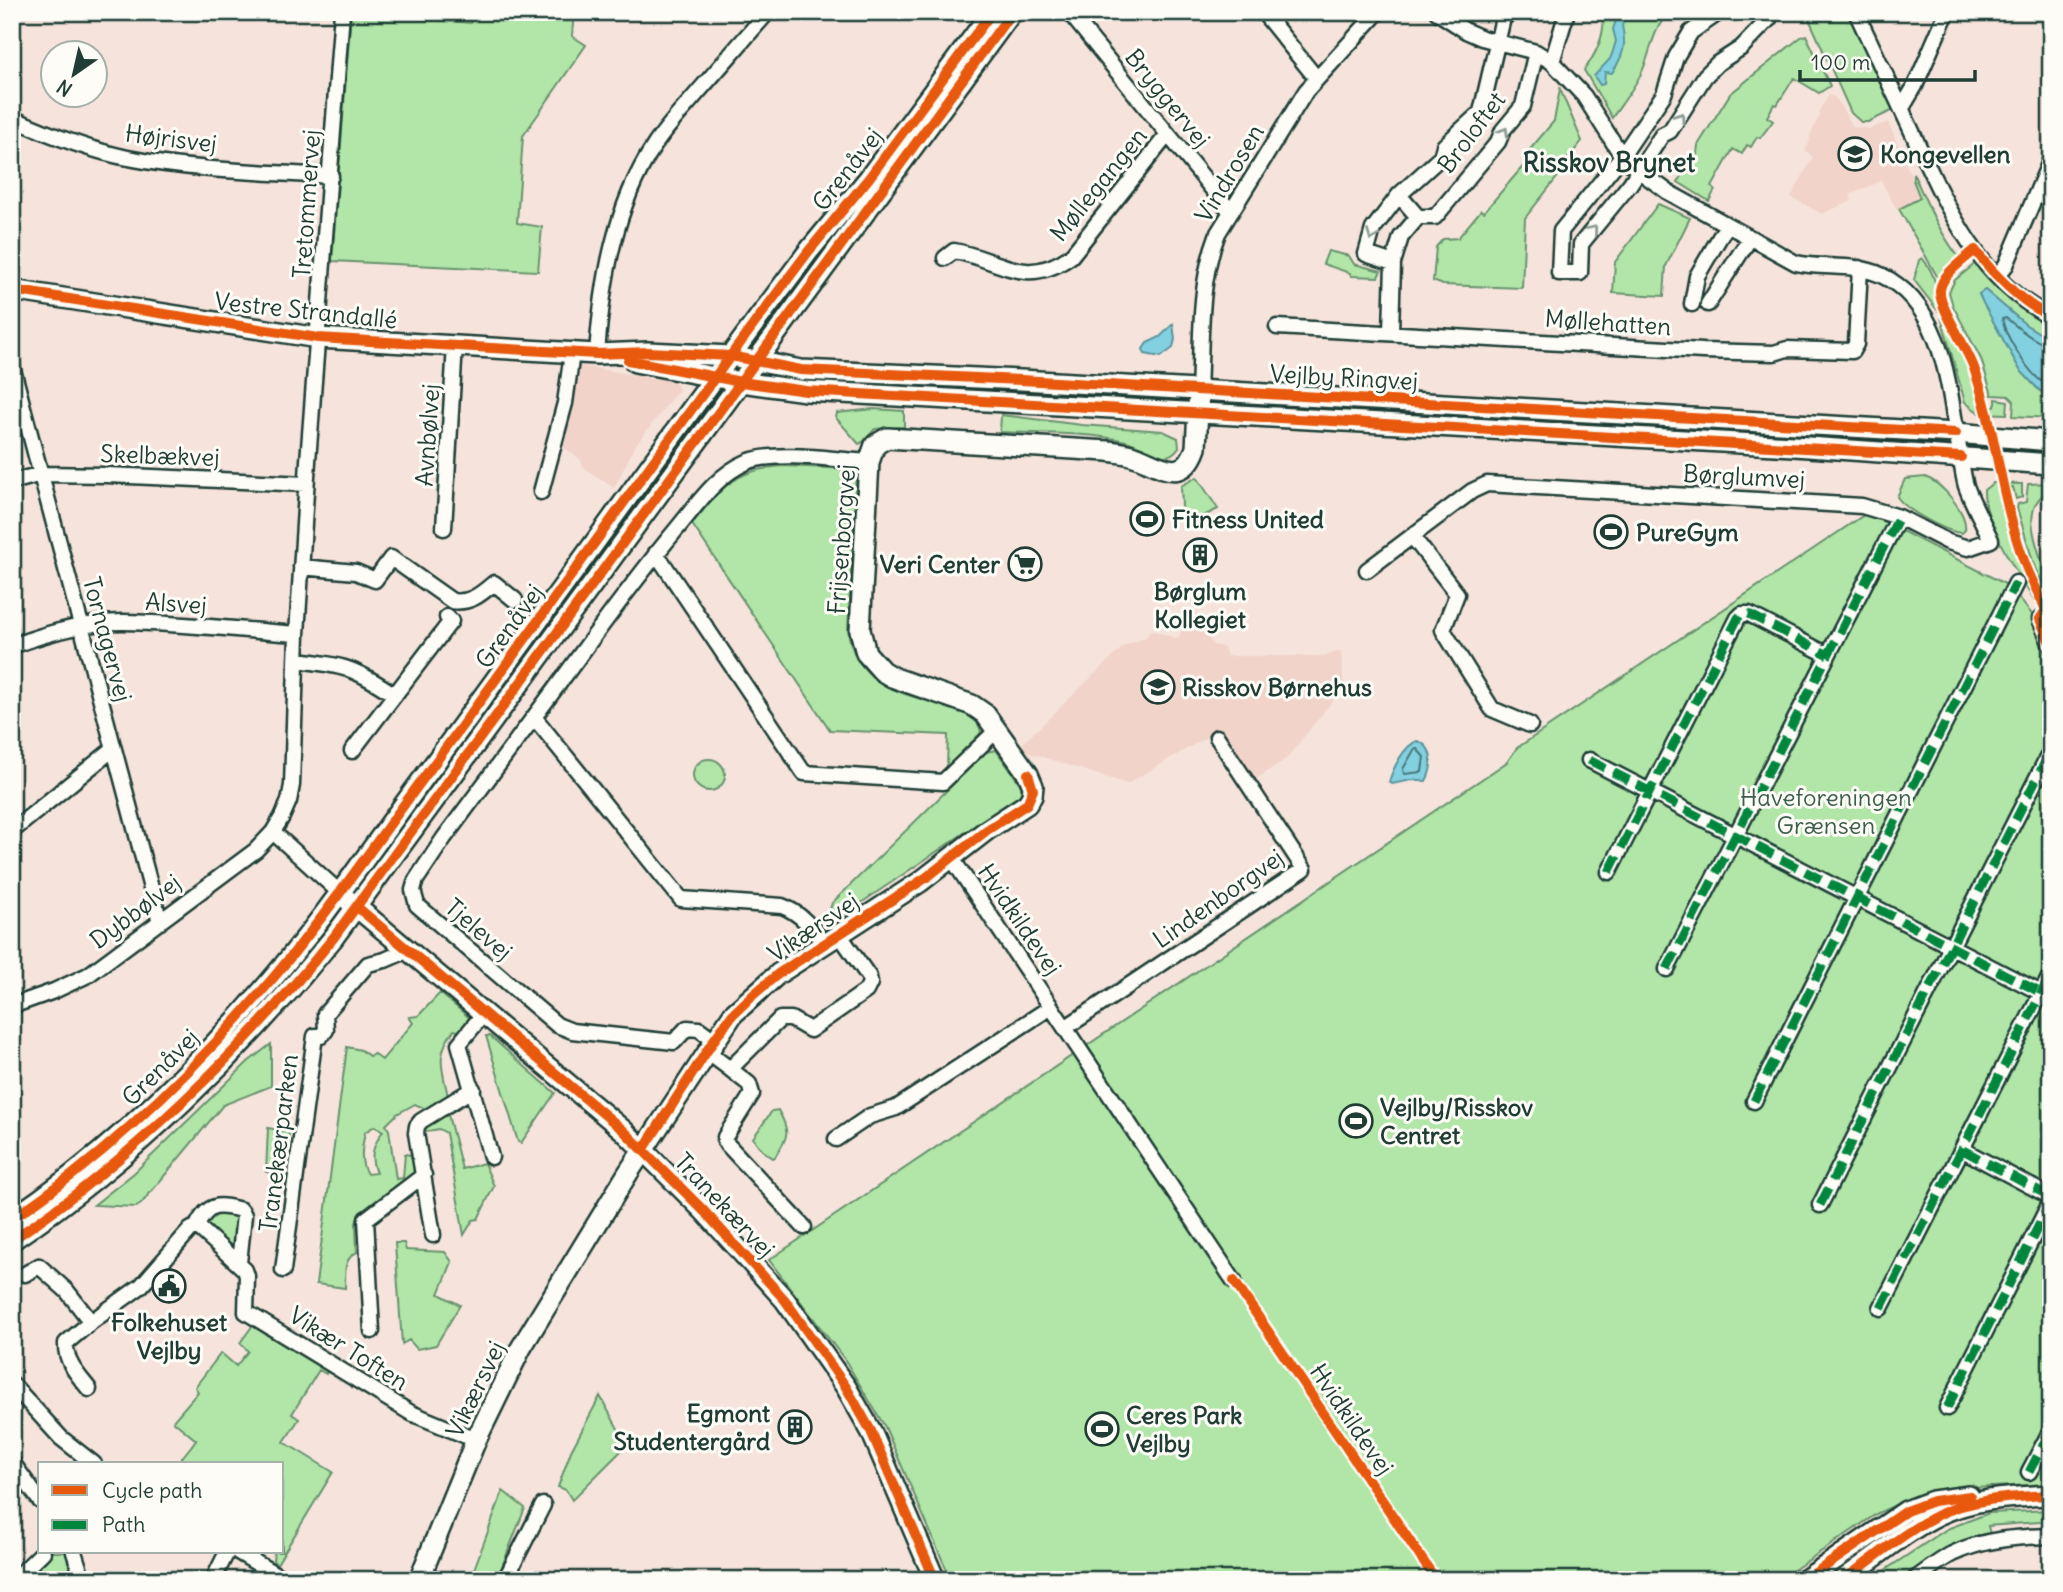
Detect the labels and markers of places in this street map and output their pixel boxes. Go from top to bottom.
school or university icon: Kongevellen [1836,135,1874,173]
place label: Kongevellen [1880,139,2011,169]
sports icon: Fitness United [1128,500,1166,538]
place label: Fitness United [1172,504,1324,534]
sports icon: PureGym [1592,513,1630,551]
place label: PureGym [1636,517,1738,547]
building icon: Børglum Kollegiet [1181,536,1219,574]
supermarket icon: Veri Center [1006,545,1044,583]
place label: Veri Center [880,549,1000,579]
place label: Børglum Kollegiet [1154,576,1247,634]
school or university icon: Risskov Børnehus [1139,668,1177,706]
place label: Risskov Børnehus [1182,672,1372,702]
place label: Vejlby/Risskov Centret [1380,1092,1533,1150]
sports icon: Vejlby/Risskov Centret [1337,1102,1375,1140]
public building icon: Folkehuset Vejlby [150,1267,188,1305]
place label: Folkehuset Vejlby [111,1307,228,1365]
place label: Egmont Studentergård [613,1398,771,1456]
place label: Ceres Park Vejlby [1126,1400,1242,1458]
building icon: Egmont Studentergård [776,1408,814,1446]
sports icon: Ceres Park Vejlby [1083,1410,1121,1448]

